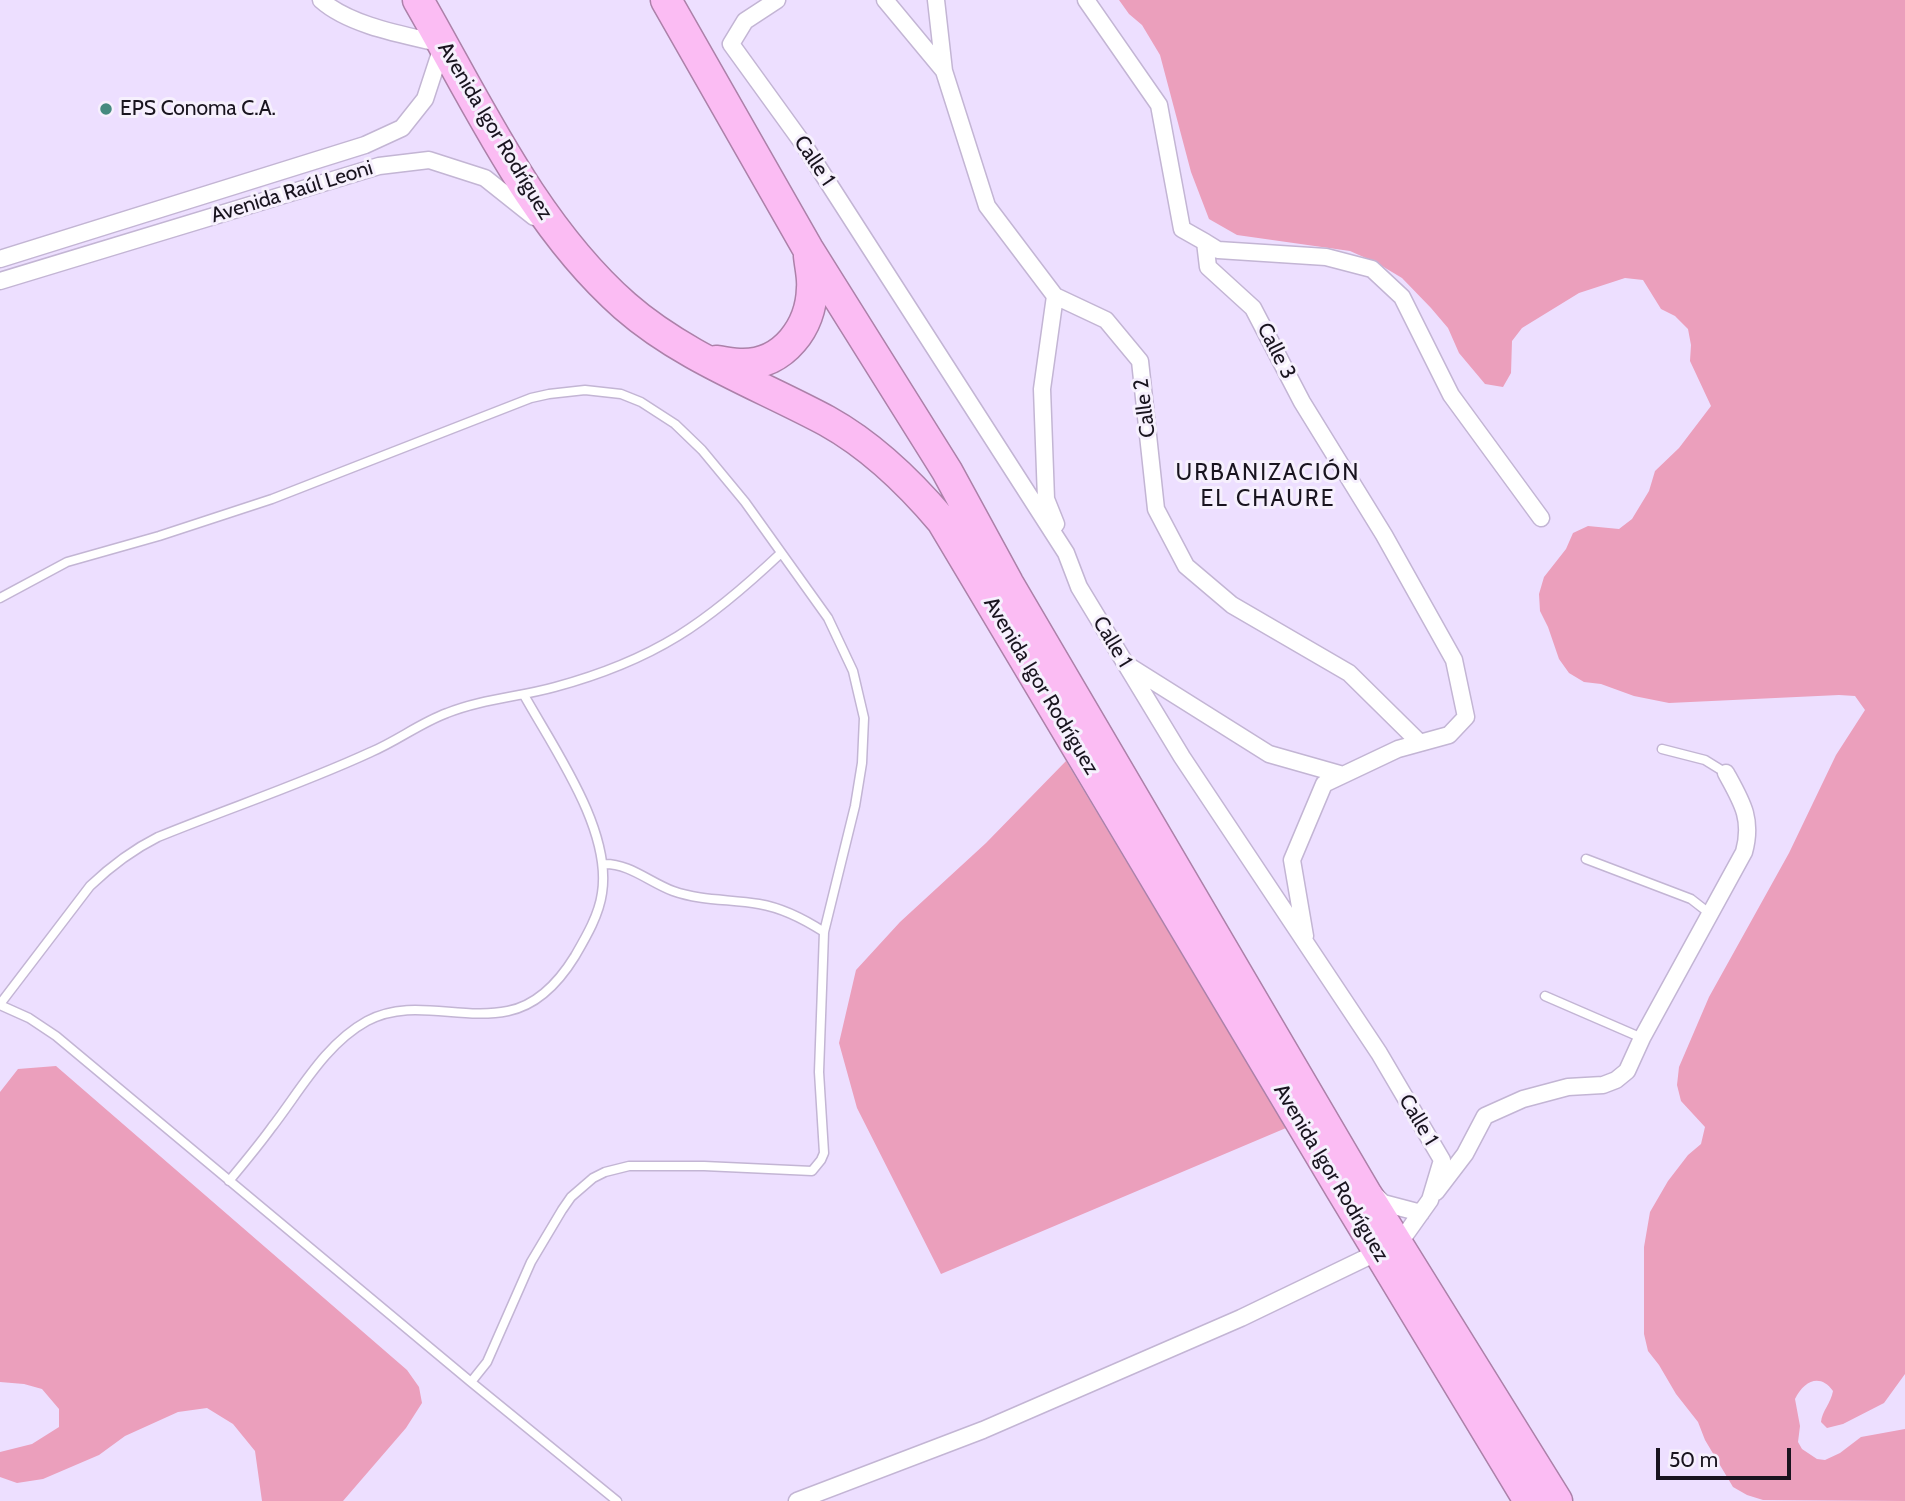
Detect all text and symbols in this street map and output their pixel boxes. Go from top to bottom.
street label: Avenida Igor Rodríguez [432,38,558,224]
place label: EPS Conoma C.A. [120,96,276,122]
marker: EPS Conoma C.A. [98,101,114,117]
street label: Calle 1 [788,131,840,191]
street label: Avenida Raúl Leoni [208,155,376,229]
street label: Calle 3 [1251,319,1301,383]
street label: Calle 2 [1129,377,1161,439]
district label: URBANIZACIÓN EL CHAURE [1177,459,1359,513]
street label: Avenida Igor Rodríguez [978,593,1104,779]
street label: Calle 1 [1087,612,1137,672]
street label: Avenida Igor Rodríguez [1268,1080,1394,1266]
street label: Calle 1 [1393,1090,1443,1150]
scale bar [1660,1434,1795,1478]
text: 50 m [1669,1447,1718,1472]

